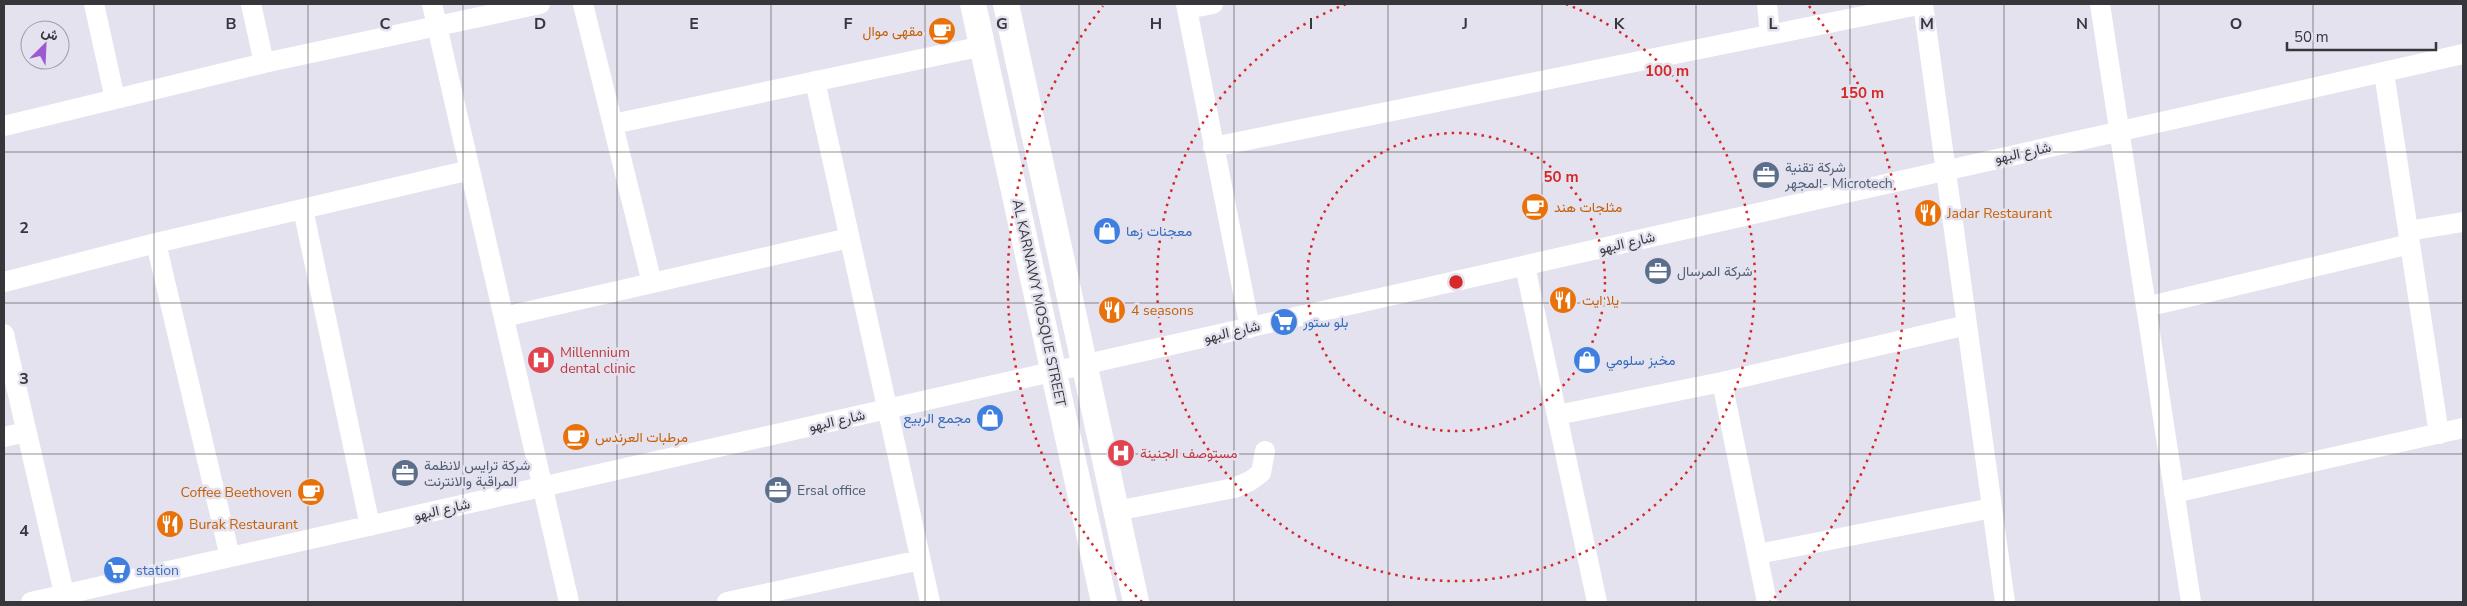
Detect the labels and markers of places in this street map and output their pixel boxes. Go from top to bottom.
cafe icon: مقهى موال [927,16,957,46]
place label: مقهى موال [862,22,923,41]
place label: شركة تقنية المجهر- Microtech [1784,158,1893,193]
office icon: شركة تقنية المجهر- Microtech [1751,160,1781,190]
cafe icon: مثلجات هند [1520,192,1550,222]
place label: مثلجات هند [1554,198,1622,217]
restaurant icon: Jadar Restaurant [1913,198,1943,228]
place label: Jadar Restaurant [1946,204,2052,223]
shop icon: معجنات زها [1092,216,1122,246]
place label: معجنات زها [1126,222,1192,241]
office icon: شركة المرسال [1643,256,1673,286]
place label: شركة المرسال [1677,262,1753,281]
centre of rings [1447,273,1465,291]
restaurant icon: يلا ايت [1548,285,1578,315]
place label: يلا ايت [1582,291,1619,310]
restaurant icon: 4 seasons [1097,295,1127,325]
place label: 4 seasons [1131,301,1194,320]
supermarket icon: بلو ستور [1269,307,1299,337]
place label: بلو ستور [1302,313,1348,332]
place label: Millennium dental clinic [560,343,636,378]
hospital icon: Millennium dental clinic [526,345,556,375]
shop icon: مخبز سلومي [1572,345,1602,375]
place label: مخبز سلومي [1606,351,1675,372]
shop icon: مجمع الربيع [975,403,1005,433]
place label: مجمع الربيع [903,409,971,429]
cafe icon: مرطبات العرندس [561,422,591,452]
place label: مرطبات العرندس [595,428,688,447]
hospital icon: مستوصف الجنينة [1106,438,1136,468]
place label: مستوصف الجنينة [1140,444,1237,463]
place label: شركة ترايس لانظمة المراقبة والانترنت [424,456,530,491]
office icon: شركة ترايس لانظمة المراقبة والانترنت [390,458,420,488]
office icon: Ersal office [763,475,793,505]
cafe icon: Coffee Beethoven [296,477,326,507]
place label: Ersal office [797,481,866,500]
place label: Coffee Beethoven [181,483,292,502]
restaurant icon: Burak Restaurant [155,509,185,539]
place label: Burak Restaurant [189,515,298,534]
supermarket icon: station [102,555,132,585]
place label: station [136,561,179,580]

